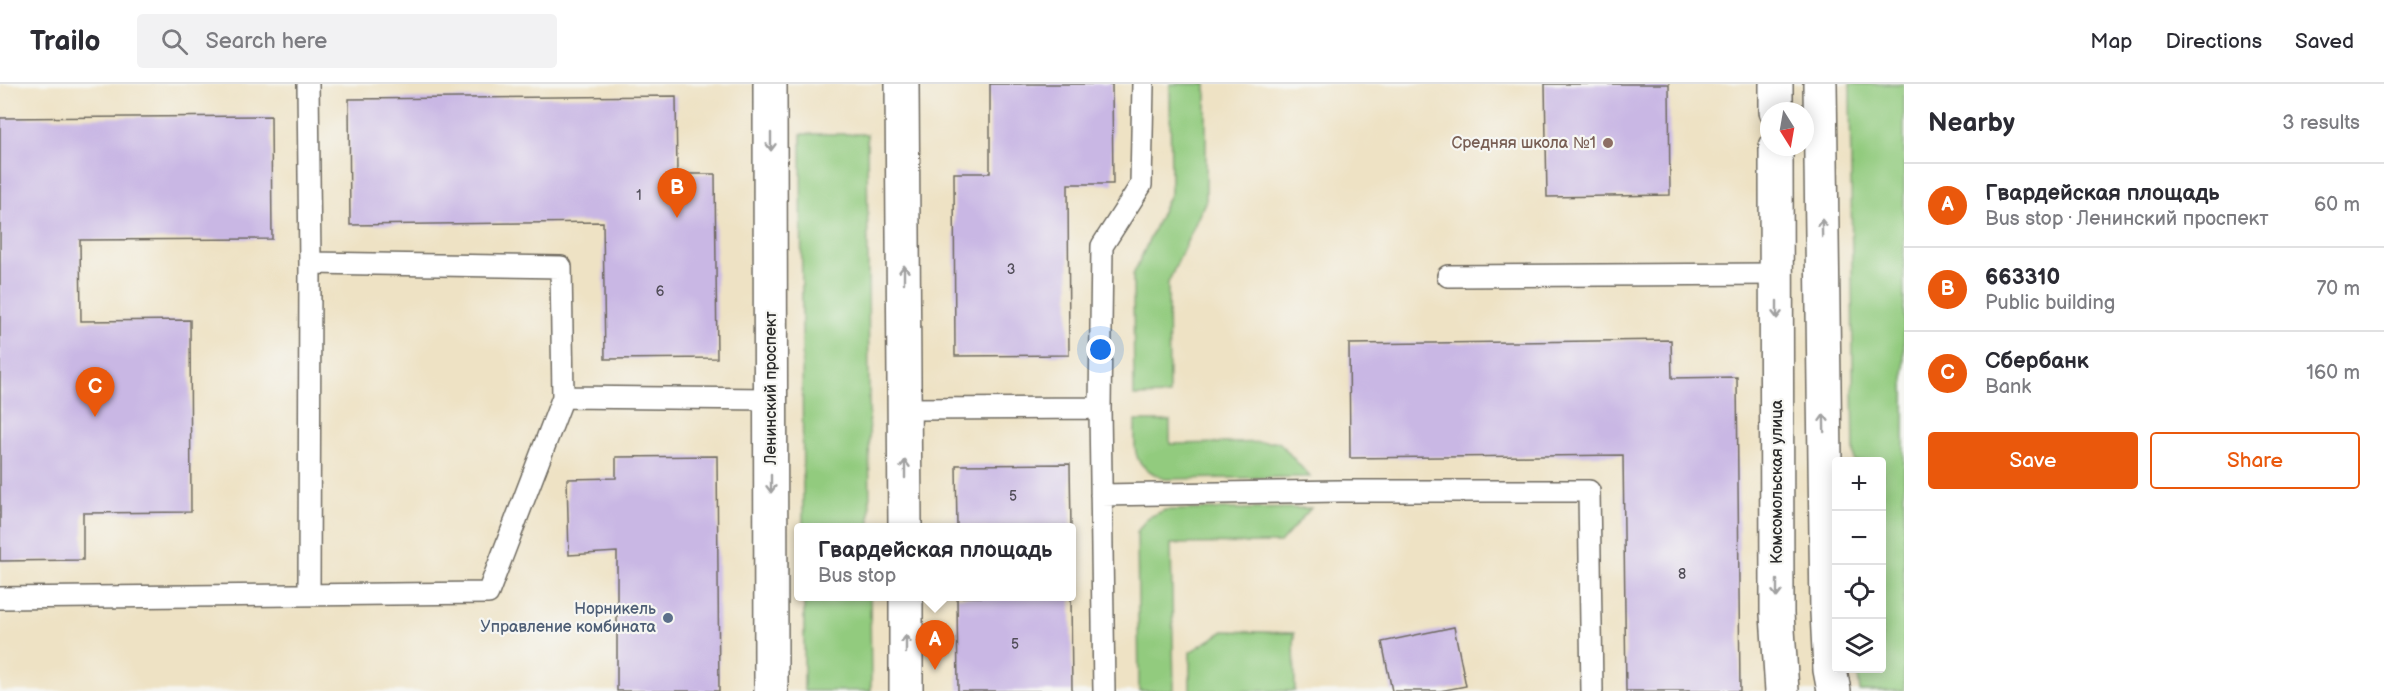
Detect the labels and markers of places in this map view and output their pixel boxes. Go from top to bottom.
place label: Средняя школа №1 [1451,134,1596,153]
marker: Средняя школа №1 [1601,136,1615,150]
pin: B [658,168,696,218]
pin: C [76,368,115,417]
place label: Норникель Управление комбината [480,600,657,637]
marker: Норникель Управление комбината [661,611,675,625]
pin: A [916,620,954,670]

